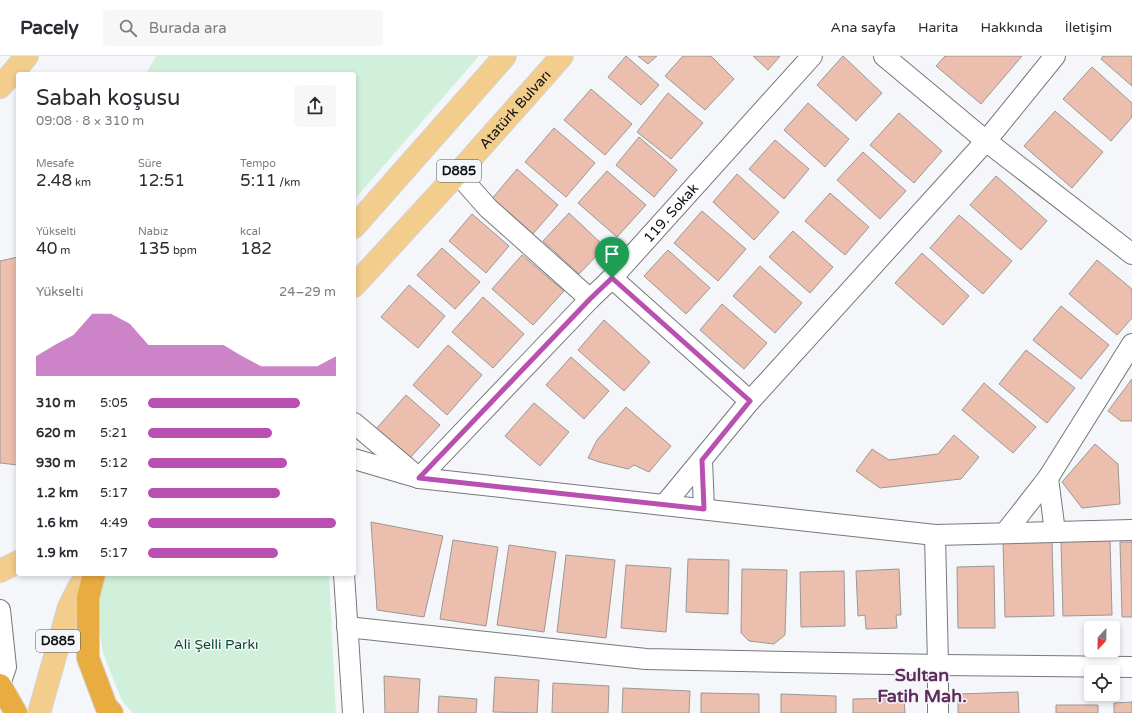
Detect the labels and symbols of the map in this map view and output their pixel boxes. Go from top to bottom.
street label: Atatürk Bulvarı [475,66,554,152]
road number: D885 [437,160,481,182]
street label: 119. Sokak [640,179,702,246]
pin [595,237,629,278]
north arrow [1084,621,1120,657]
road number: D885 [36,630,80,652]
park label: Ali Şelli Parkı [173,636,259,653]
district label: Sultan Fatih Mah. [877,664,967,707]

